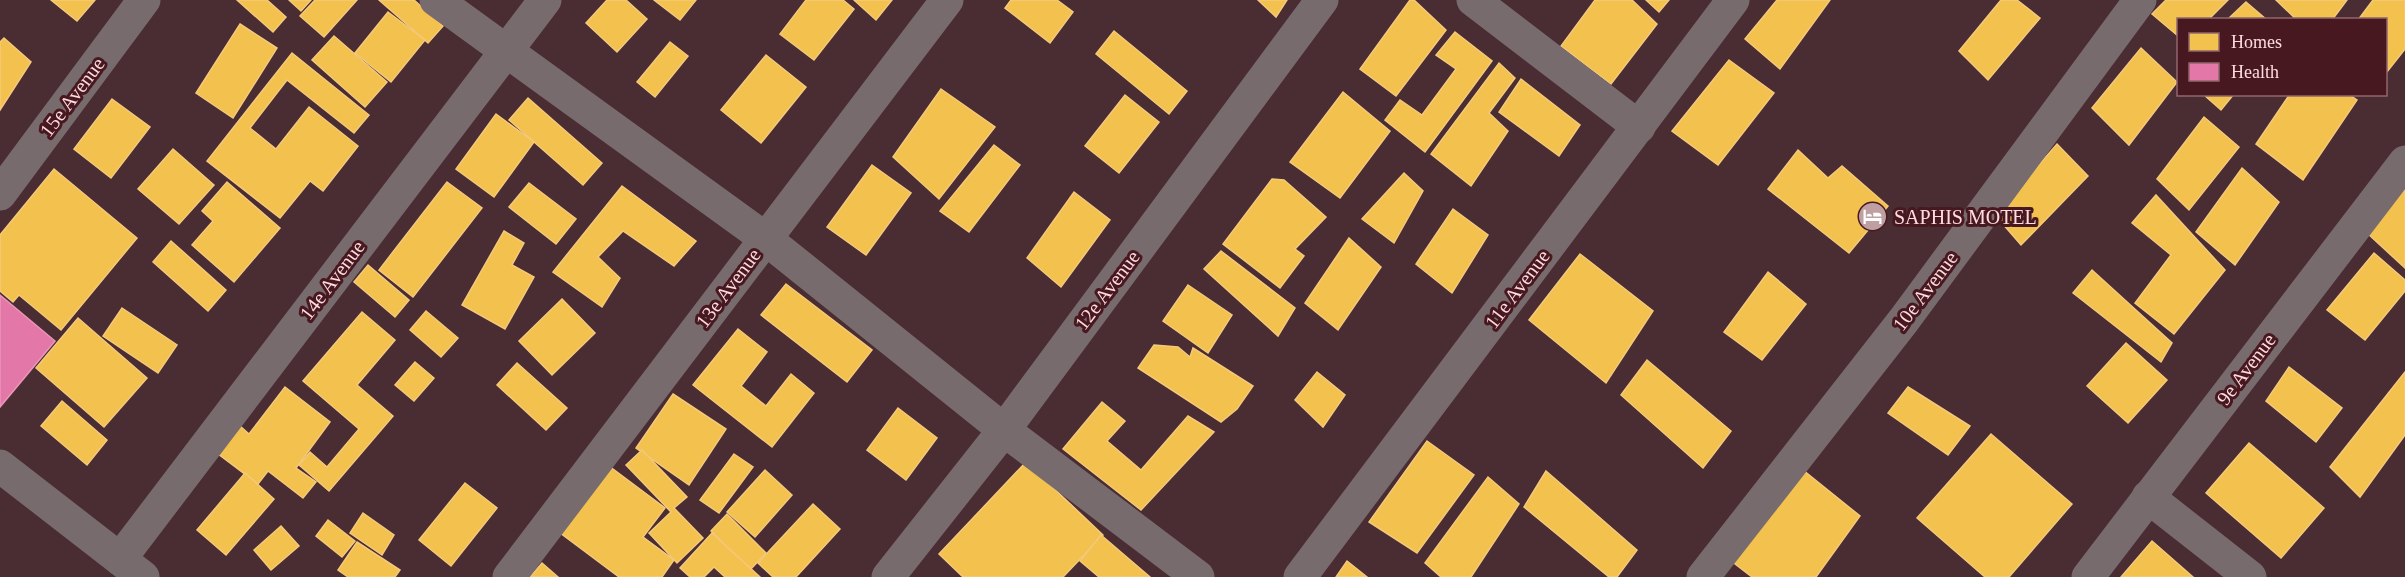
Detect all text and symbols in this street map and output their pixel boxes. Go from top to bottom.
legend [2177,18,2387,96]
text: Homes [2231,32,2282,52]
street label: 15e Avenue [35,53,109,141]
text: Health [2231,62,2279,82]
hotel icon: SAPHIS MOTEL [1857,201,1889,233]
place label: SAPHIS MOTEL [1894,206,2037,228]
street label: 14e Avenue [295,236,369,324]
street label: 13e Avenue [691,244,765,332]
street label: 11e Avenue [1480,245,1554,333]
street label: 12e Avenue [1070,246,1144,334]
street label: 10e Avenue [1888,247,1962,335]
street label: 9e Avenue [2212,329,2280,409]

